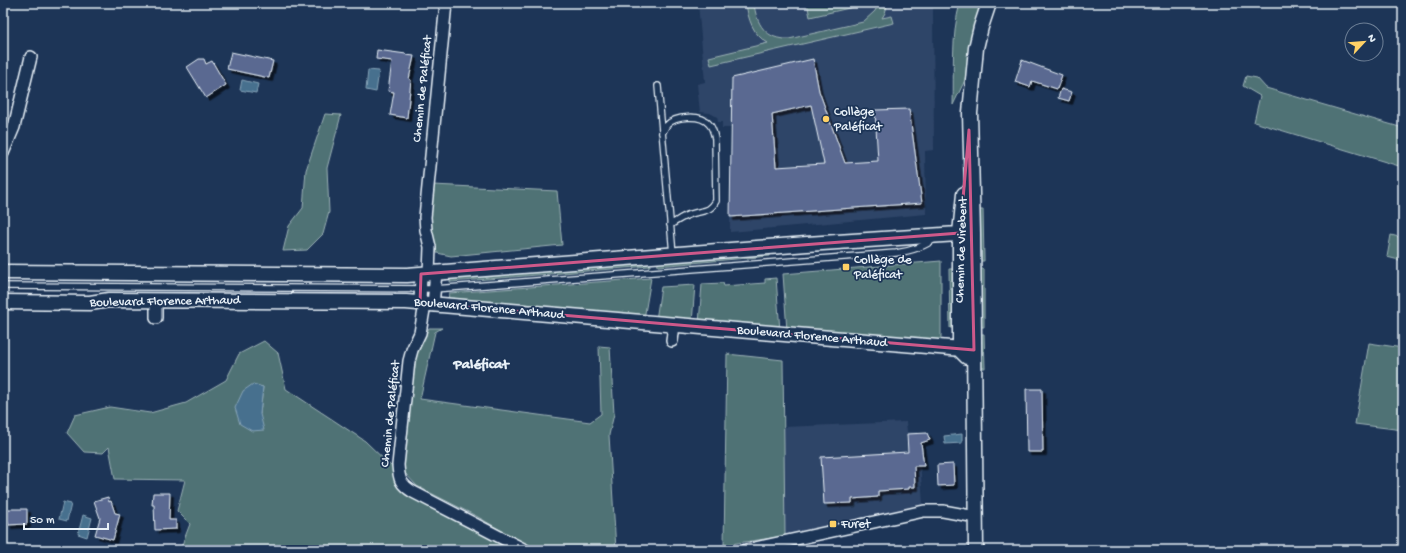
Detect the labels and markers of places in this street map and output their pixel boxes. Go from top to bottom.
place label: Collège Paléficat [833,105,883,135]
marker: Collège Paléficat [821,114,831,124]
place label: Collège de Paléficat [853,253,912,283]
marker: Collège de Paléficat [841,262,851,272]
place label: Furet [840,517,872,532]
marker: Furet [828,519,838,529]

